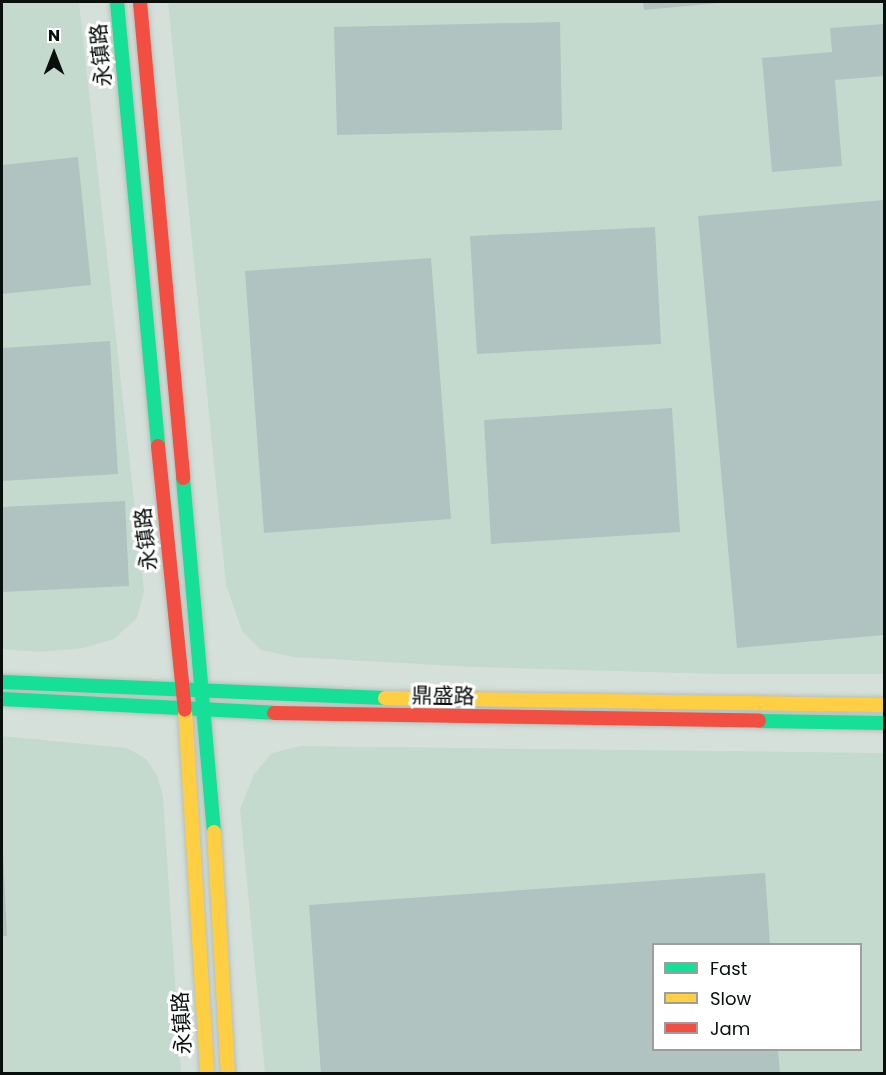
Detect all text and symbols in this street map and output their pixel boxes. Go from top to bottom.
street label: 永镇路 [86,23,116,87]
north arrow [24,24,84,84]
text: N [48,24,60,47]
street label: 永镇路 [130,506,162,572]
street label: 鼎盛路 [411,683,475,709]
legend [652,943,862,1051]
text: Fast [710,956,747,981]
text: Slow [710,986,751,1011]
street label: 永镇路 [168,991,196,1055]
text: Jam [710,1016,750,1041]

